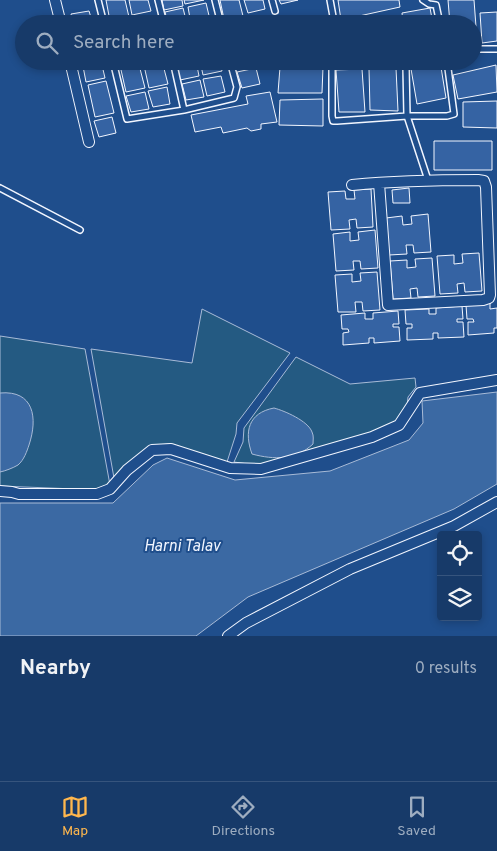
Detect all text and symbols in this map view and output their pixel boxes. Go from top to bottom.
search box [15,15,482,70]
icon: search [33,29,61,57]
text: Search here [73,31,175,55]
map controls [437,531,482,621]
button: locate [437,531,482,576]
water label: Harni Talav [144,537,221,557]
button: layers [437,576,482,621]
text: Nearby [20,655,91,682]
text: 0 results [415,659,477,679]
tab: Map [61,793,89,840]
tab: Directions [211,793,275,840]
tab: Saved [397,793,436,840]

